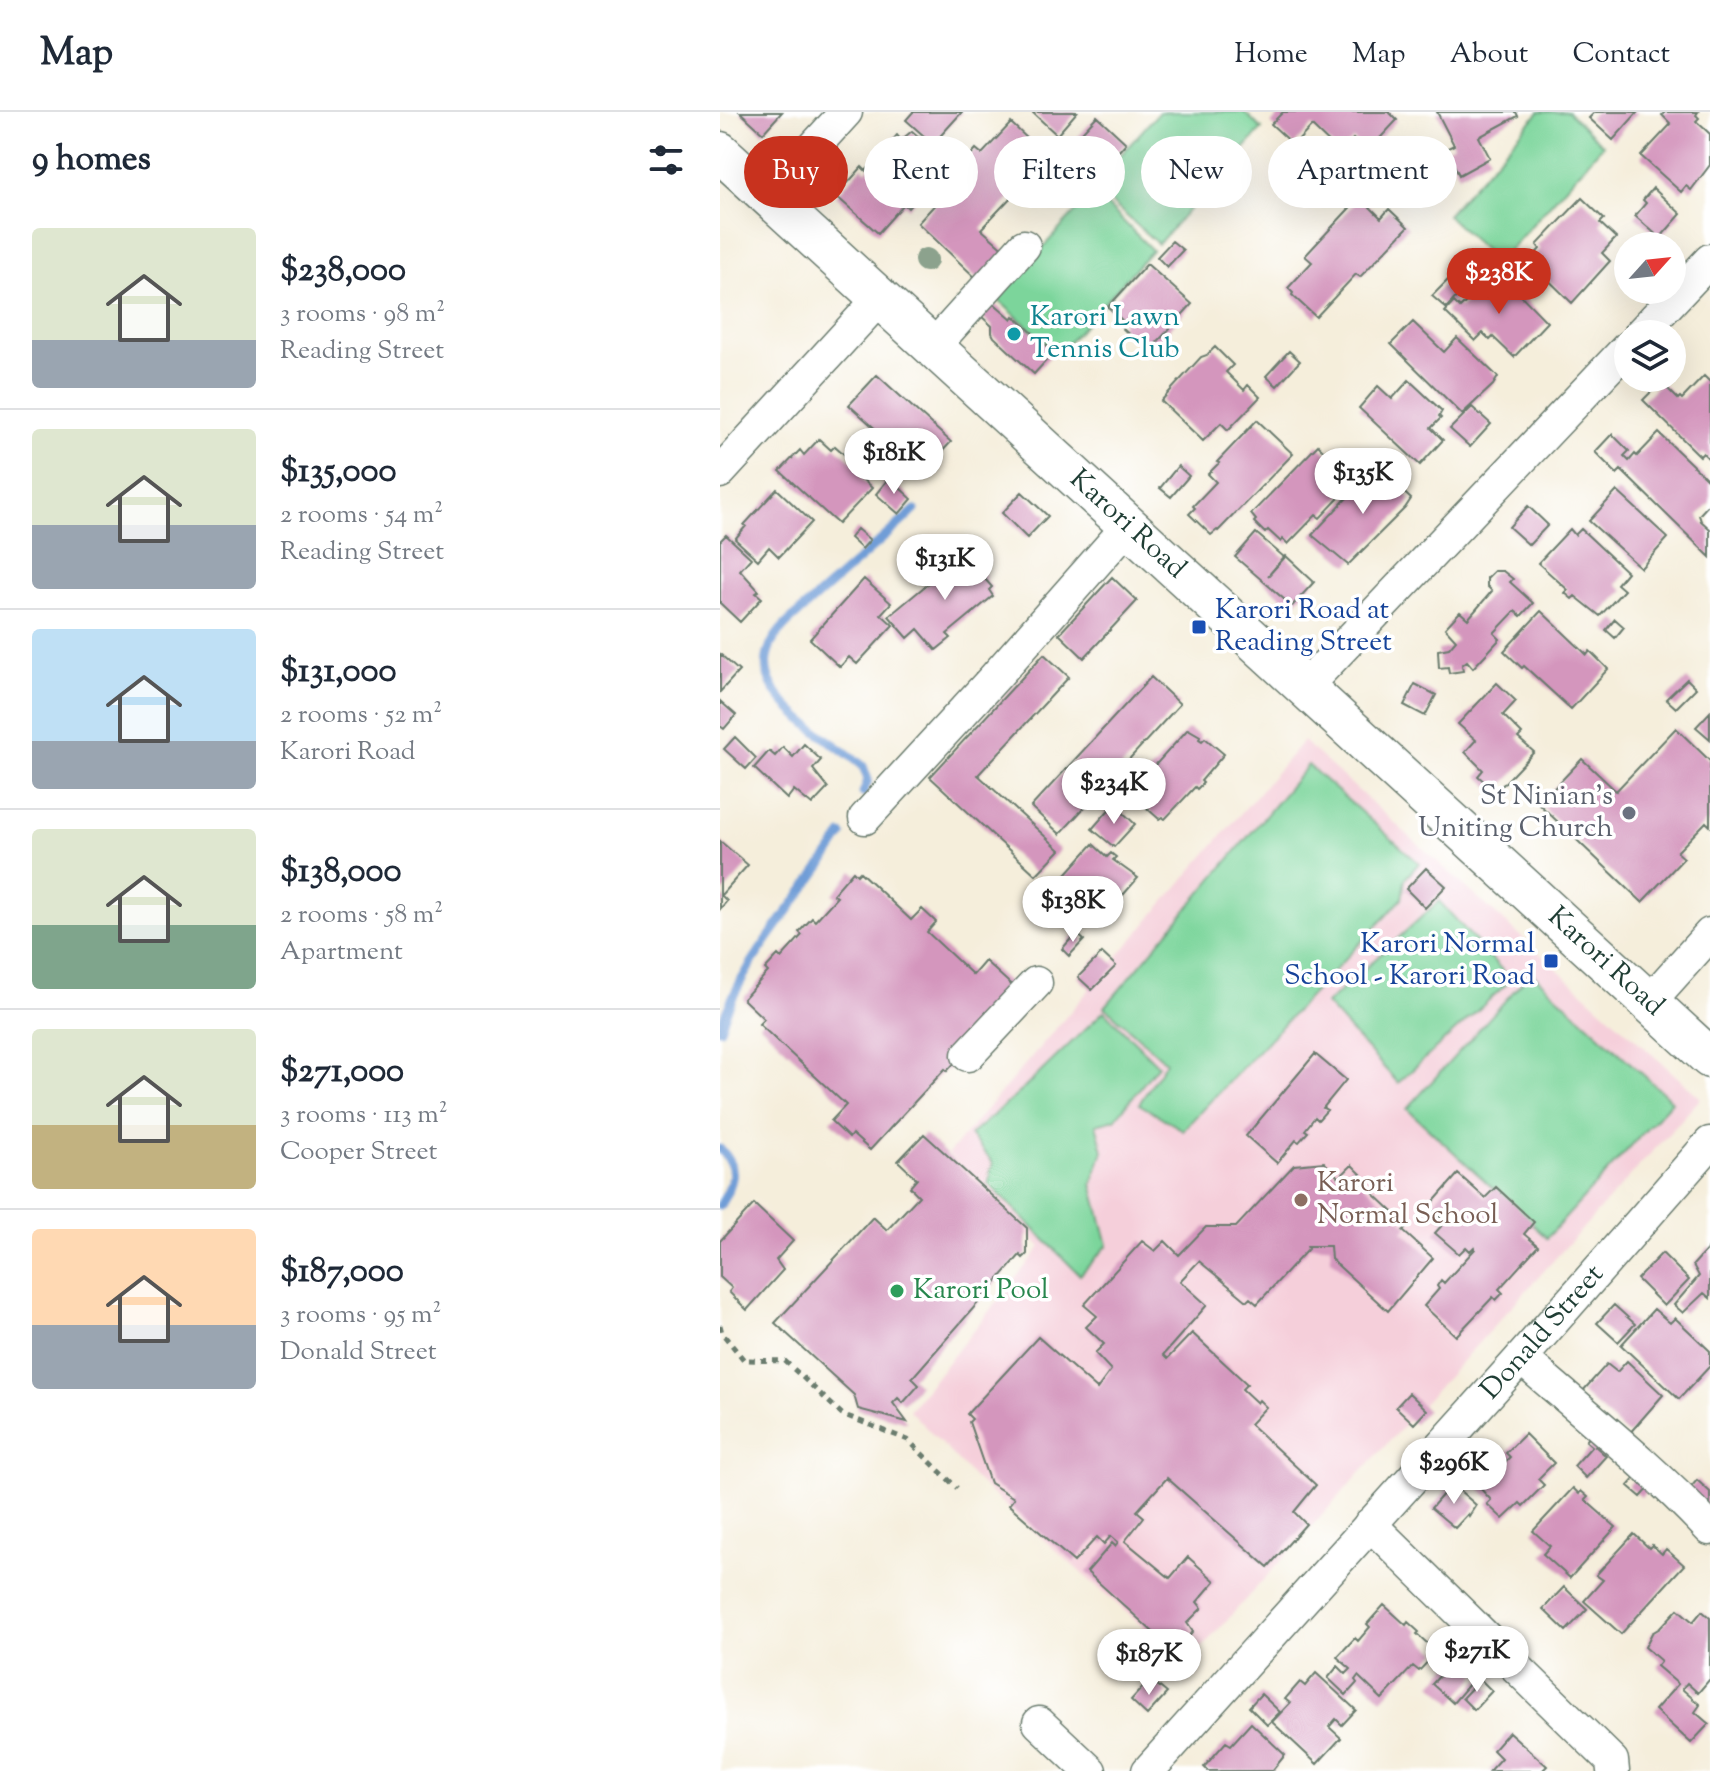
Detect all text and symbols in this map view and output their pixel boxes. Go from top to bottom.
text: Map [40,28,113,82]
text: Home [1234,35,1308,75]
text: Map [1352,35,1406,75]
text: About [1450,35,1528,75]
text: Contact [1572,35,1670,75]
text: 9 homes [32,136,151,185]
chip: Buy [744,136,848,208]
chip: Rent [864,136,978,208]
chip: Filters [994,136,1125,208]
chip: New [1141,136,1252,208]
chip: Apartment [1268,136,1457,208]
icon: filters [644,138,688,182]
north arrow [1614,232,1686,304]
map controls [1614,232,1686,392]
text: $238,000 [280,247,406,296]
pin: $238K [1443,248,1555,316]
text: $238K [1465,255,1533,292]
icon: home [96,260,192,356]
text: 3 rooms · 98 m² [280,296,445,333]
place label: Karori Lawn Tennis Club [1030,298,1180,370]
button: layers [1614,320,1686,392]
marker: Karori Lawn Tennis Club [1005,325,1023,343]
text: Reading Street [280,333,444,370]
pin: $181K [838,428,950,496]
text: $181K [862,435,926,472]
text: $135,000 [280,448,397,497]
pin: $135K [1307,448,1419,516]
text: $135K [1333,455,1393,492]
icon: home [96,461,192,557]
street label: Karori Road [1060,461,1195,589]
text: 2 rooms · 54 m² [280,497,443,534]
text: Reading Street [280,534,444,571]
pin: $131K [889,534,1001,602]
text: $131K [915,541,975,578]
place label: Karori Road at Reading Street [1215,591,1392,663]
marker: Karori Road at Reading Street [1190,618,1208,636]
text: $131,000 [280,648,396,697]
icon: home [96,661,192,757]
text: 2 rooms · 52 m² [280,697,442,734]
text: Karori Road [280,734,416,771]
pin: $234K [1058,758,1170,826]
text: $234K [1080,765,1148,802]
place label: St Ninian’s Uniting Church [1418,777,1613,849]
marker: St Ninian’s Uniting Church [1620,804,1638,822]
text: $138,000 [280,848,402,897]
icon: home [96,861,192,957]
pin: $138K [1017,876,1129,944]
text: $138K [1040,883,1106,920]
text: 2 rooms · 58 m² [280,897,443,934]
street label: Karori Road [1538,898,1673,1026]
place label: Karori Normal School - Karori Road [1284,925,1535,997]
text: Apartment [280,934,403,971]
marker: Karori Normal School - Karori Road [1542,952,1560,970]
text: $271,000 [280,1048,404,1097]
icon: home [96,1061,192,1157]
text: 3 rooms · 113 m² [280,1097,448,1134]
text: Cooper Street [280,1134,437,1171]
place label: Karori Normal School [1317,1164,1498,1236]
marker: Karori Normal School [1292,1191,1310,1209]
text: $187,000 [280,1248,404,1297]
street label: Donald Street [1472,1256,1614,1409]
icon: home [96,1261,192,1357]
place label: Karori Pool [913,1271,1049,1311]
marker: Karori Pool [888,1282,906,1300]
text: 3 rooms · 95 m² [280,1297,441,1334]
text: Donald Street [280,1334,437,1371]
pin: $296K [1398,1438,1510,1506]
text: $296K [1419,1445,1489,1482]
pin: $271K [1421,1626,1533,1694]
pin: $187K [1093,1629,1205,1697]
text: $271K [1444,1633,1510,1670]
text: $187K [1115,1636,1183,1673]

